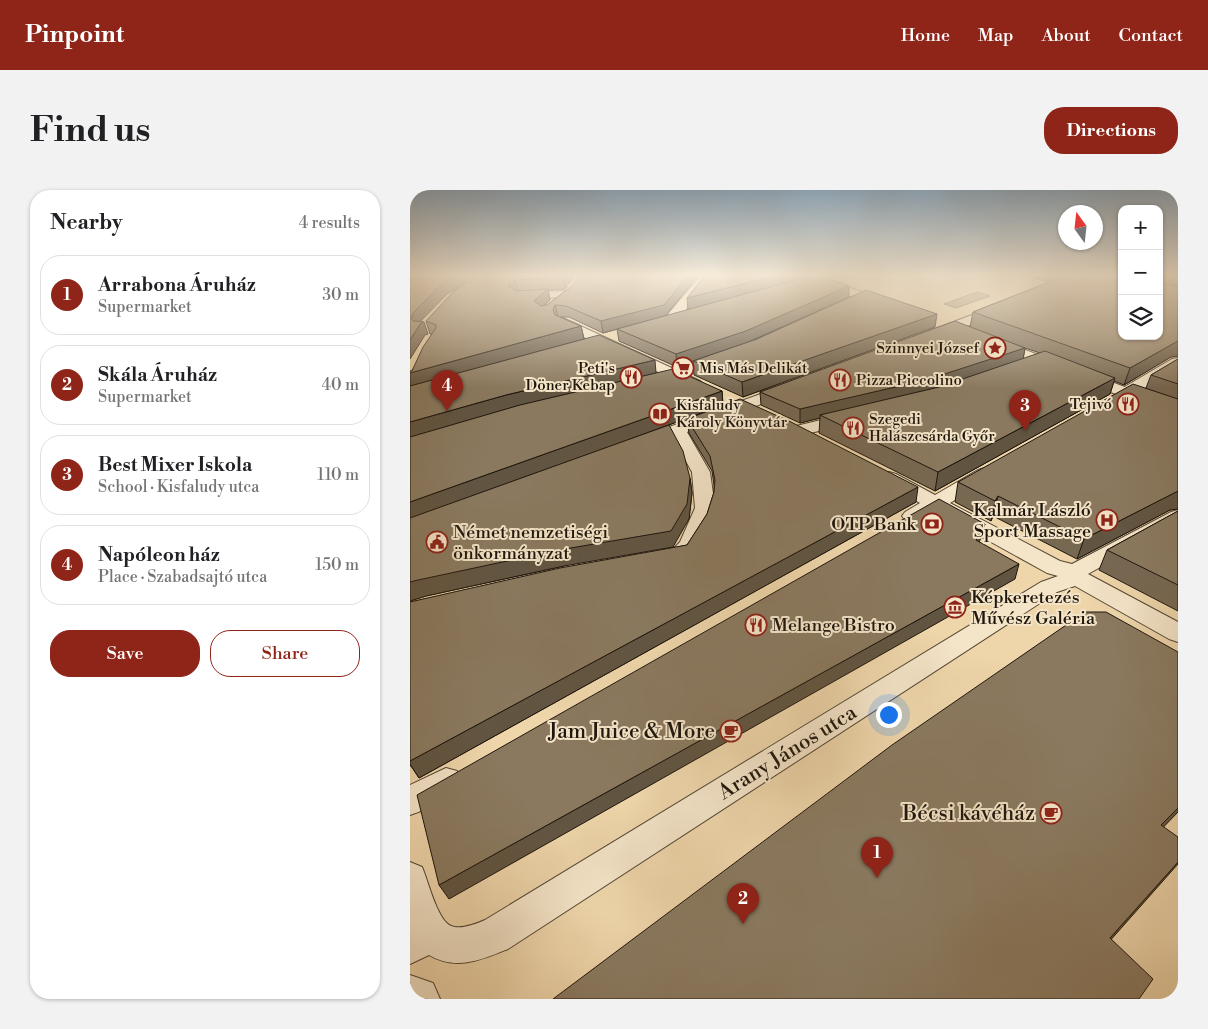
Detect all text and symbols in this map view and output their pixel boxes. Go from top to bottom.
text: Pinpoint [25,20,124,50]
text: Home [901,24,950,47]
text: Map [978,24,1014,47]
text: About [1042,24,1091,47]
text: Contact [1119,24,1183,47]
button: Directions [1044,107,1178,154]
text: Find us [30,109,150,152]
north arrow [1058,205,1103,250]
map controls [1118,205,1163,340]
button: + [1118,205,1163,250]
text: Nearby [50,210,123,236]
text: 4 results [299,213,360,233]
button: − [1118,250,1163,295]
text: Arrabona Áruház [98,273,256,297]
text: 1 [63,285,71,305]
text: 30 m [322,285,359,305]
button: layers [1118,295,1163,340]
text: Supermarket [98,297,192,317]
place icon: Szinnyei József [983,336,1007,360]
place label: Szinnyei József [876,339,980,358]
supermarket icon: Mis Más Delikát [671,356,695,380]
place label: Peti's Döner Kebap [526,359,615,395]
place label: Mis Más Delikát [699,359,808,378]
text: Skála Áruház [98,363,217,387]
restaurant icon: Peti's Döner Kebap [619,365,643,389]
restaurant icon: Pizza Piccolino [828,368,852,392]
pin: 4 [431,370,463,411]
place label: Pizza Piccolino [856,371,962,390]
text: 2 [62,375,72,395]
text: 40 m [322,375,359,395]
text: Supermarket [98,387,192,407]
pin: 3 [1009,390,1041,431]
restaurant icon: Tejivó [1116,392,1140,416]
place label: Tejivó [1070,395,1112,414]
place label: Kisfaludy Károly Könyvtár [676,396,788,432]
library icon: Kisfaludy Károly Könyvtár [648,402,672,426]
place label: Szegedi Halászcsárda Győr [869,410,995,446]
restaurant icon: Szegedi Halászcsárda Győr [841,416,865,440]
text: Best Mixer Iskola [98,453,252,477]
text: 3 [62,465,72,485]
text: 110 m [317,465,359,485]
text: School · Kisfaludy utca [98,477,259,497]
place label: Kalmár László Sport Massage [973,499,1091,543]
hospital icon: Kalmár László Sport Massage [1095,508,1119,532]
bank icon: OTP Bank [920,512,944,536]
place label: OTP Bank [831,513,918,536]
place label: Német nemzetiségi önkormányzat [453,521,608,565]
public building icon: Német nemzetiségi önkormányzat [425,530,449,554]
text: Napóleon ház [98,543,220,567]
text: 4 [62,555,72,575]
text: 150 m [315,555,359,575]
text: Place · Szabadsajtó utca [98,567,267,587]
place label: Képkeretezés Művész Galéria [971,586,1096,630]
museum icon: Képkeretezés Művész Galéria [943,595,967,619]
restaurant icon: Melange Bistro [744,613,768,637]
place label: Melange Bistro [772,614,895,637]
button: Save [50,630,200,677]
button: Share [210,630,360,677]
street label: Arany János utca [713,700,862,806]
your location [876,702,902,728]
place label: Jam Juice & More [547,719,715,745]
cafe icon: Jam Juice & More [719,719,743,743]
place label: Bécsi kávéház [902,801,1035,827]
cafe icon: Bécsi kávéház [1039,801,1063,825]
pin: 1 [861,837,893,878]
pin: 2 [727,883,759,924]

